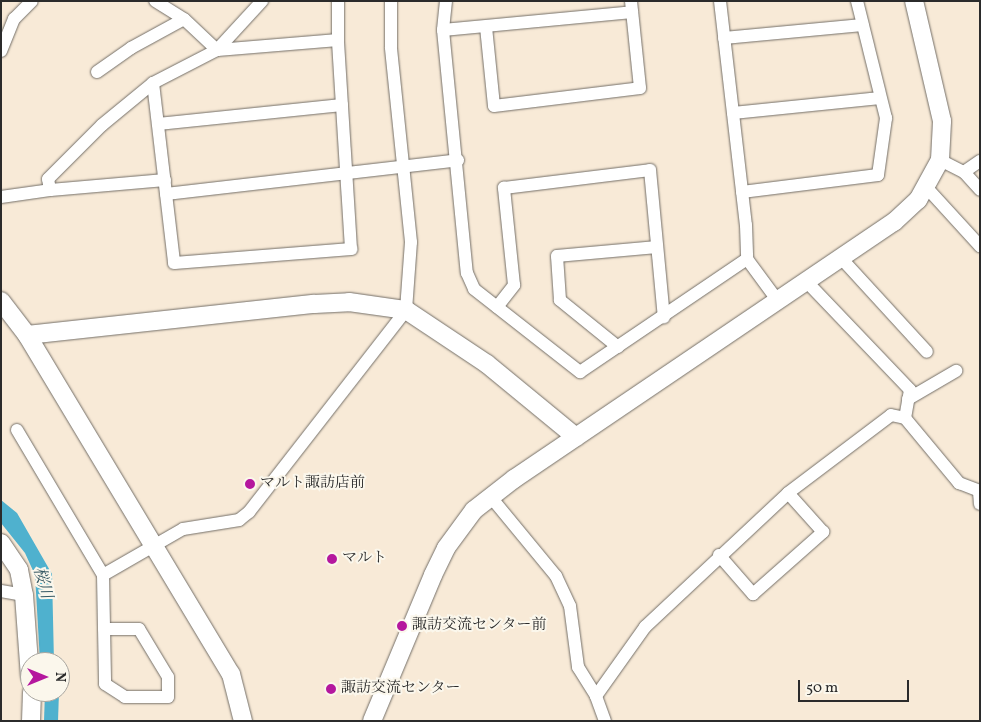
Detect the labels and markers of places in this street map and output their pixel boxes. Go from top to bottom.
place label: マルト諏訪店前 [260,475,365,493]
marker: マルト諏訪店前 [244,478,256,490]
place label: マルト [342,550,387,568]
marker: マルト [326,553,338,565]
place label: 諏訪交流センター前 [412,617,547,635]
marker: 諏訪交流センター前 [396,620,408,632]
place label: 諏訪交流センター [341,680,461,698]
marker: 諏訪交流センター [325,683,337,695]

